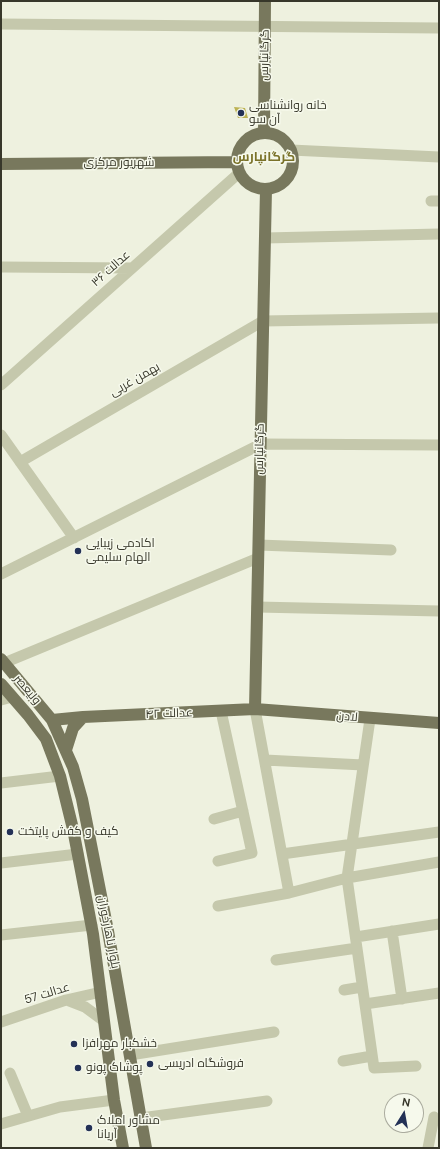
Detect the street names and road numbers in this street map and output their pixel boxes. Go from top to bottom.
street label: گرگانپارس [257,29,273,81]
street label: شهریور مرکزی [83,156,155,170]
street label: عدالت ۳۶ [89,248,133,290]
street label: بهمن غربی [107,360,163,400]
street label: گرگانپارس [252,423,268,475]
street label: ولیعصر [10,672,44,708]
street label: عدالت ۴۲ [145,706,193,722]
street label: لادن [336,709,358,725]
street label: بلوار ناهارخوران [94,894,122,970]
street label: عدالت 57 [23,980,71,1008]

